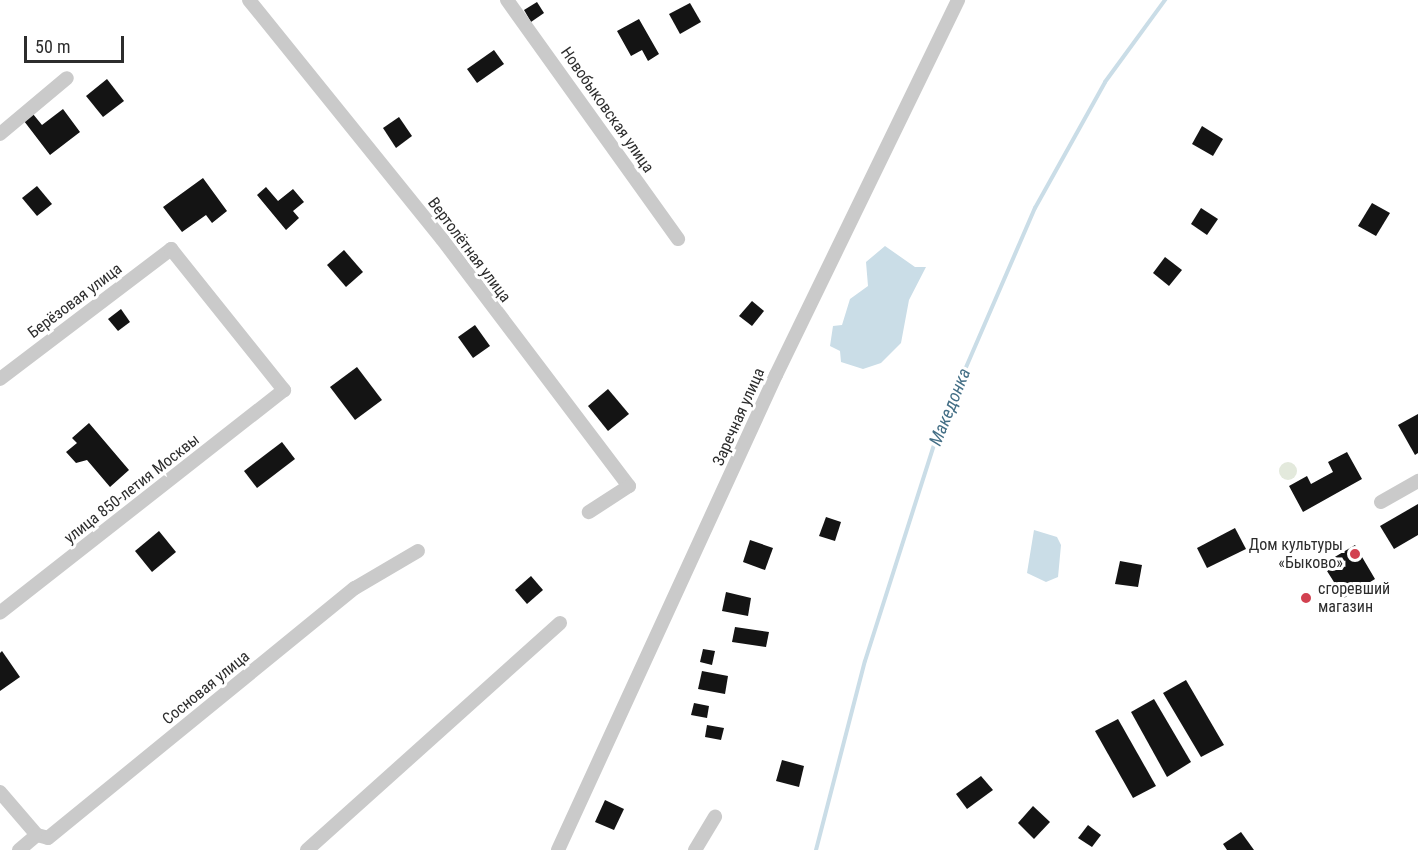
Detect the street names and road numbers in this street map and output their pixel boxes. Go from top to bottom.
street label: Новобыковская улица [556,43,658,177]
street label: Вертолётная улица [423,194,515,306]
street label: Берёзовая улица [24,259,126,343]
street label: Заречная улица [709,365,769,469]
street label: улица 850-летия Москвы [61,430,203,548]
street label: Сосновая улица [159,647,253,729]

